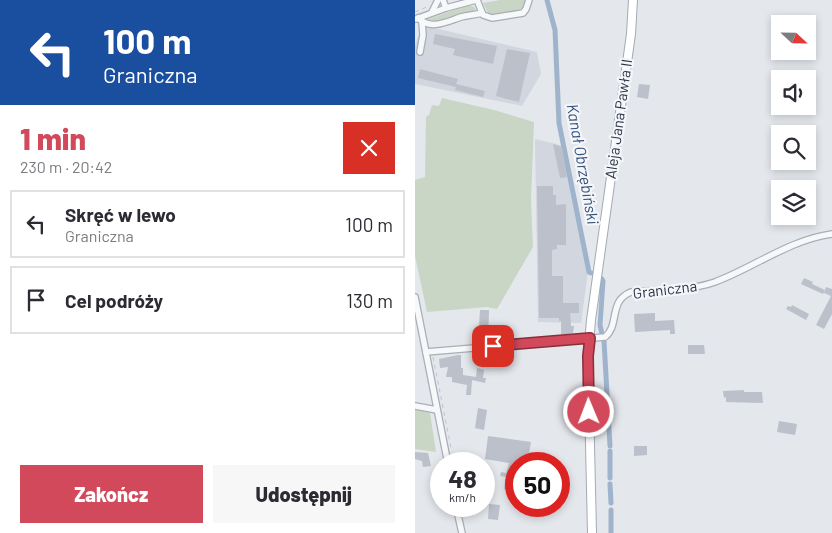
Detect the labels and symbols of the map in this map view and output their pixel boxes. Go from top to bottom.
north arrow [771,15,816,60]
street label: Aleja Jana Pawła II [601,58,635,180]
water label: Kanał Obrzębiński [564,102,603,226]
street label: Graniczna [632,276,698,302]
pin [472,325,514,367]
position arrow [562,385,614,437]
speed limit sign: 50 [505,452,570,517]

